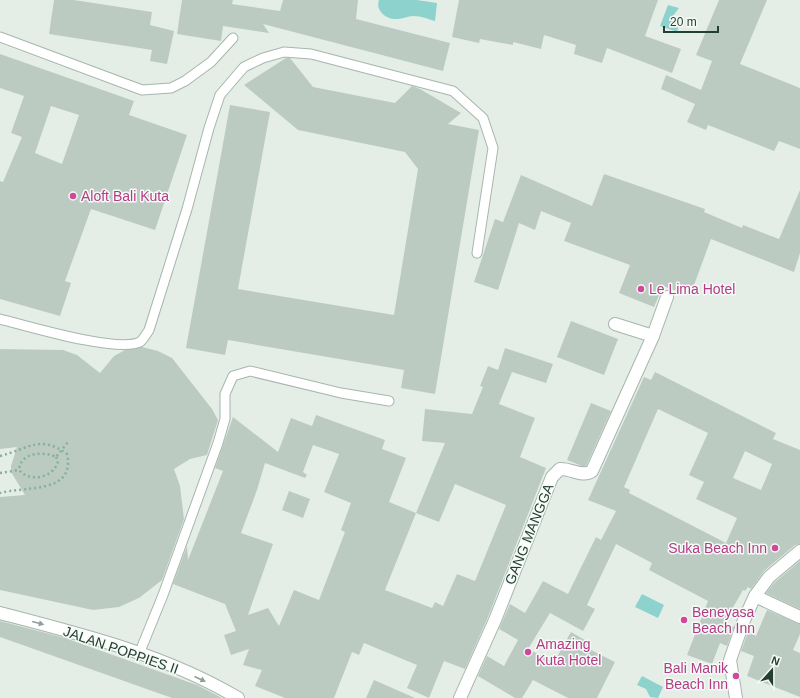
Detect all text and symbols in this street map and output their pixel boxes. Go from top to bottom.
scale bar [664,8,718,34]
text: 20 m [670,15,697,29]
place label: Aloft Bali Kuta [81,188,169,204]
marker: Aloft Bali Kuta [68,191,78,201]
place label: Le Lima Hotel [649,281,735,297]
marker: Le Lima Hotel [636,284,646,294]
street label: GANG MANGGA [501,481,557,587]
place label: Suka Beach Inn [668,540,767,556]
marker: Suka Beach Inn [770,543,780,553]
place label: Beneyasa Beach Inn [692,604,755,636]
marker: Beneyasa Beach Inn [679,615,689,625]
one-way arrow [32,620,44,626]
street label: JALAN POPPIES II [61,623,181,677]
place label: Amazing Kuta Hotel [536,636,601,668]
marker: Amazing Kuta Hotel [523,647,533,657]
north arrow [752,650,792,690]
text: N [770,654,781,668]
place label: Bali Manik Beach Inn [663,660,729,692]
marker: Bali Manik Beach Inn [731,671,741,681]
one-way arrow [195,676,207,682]

